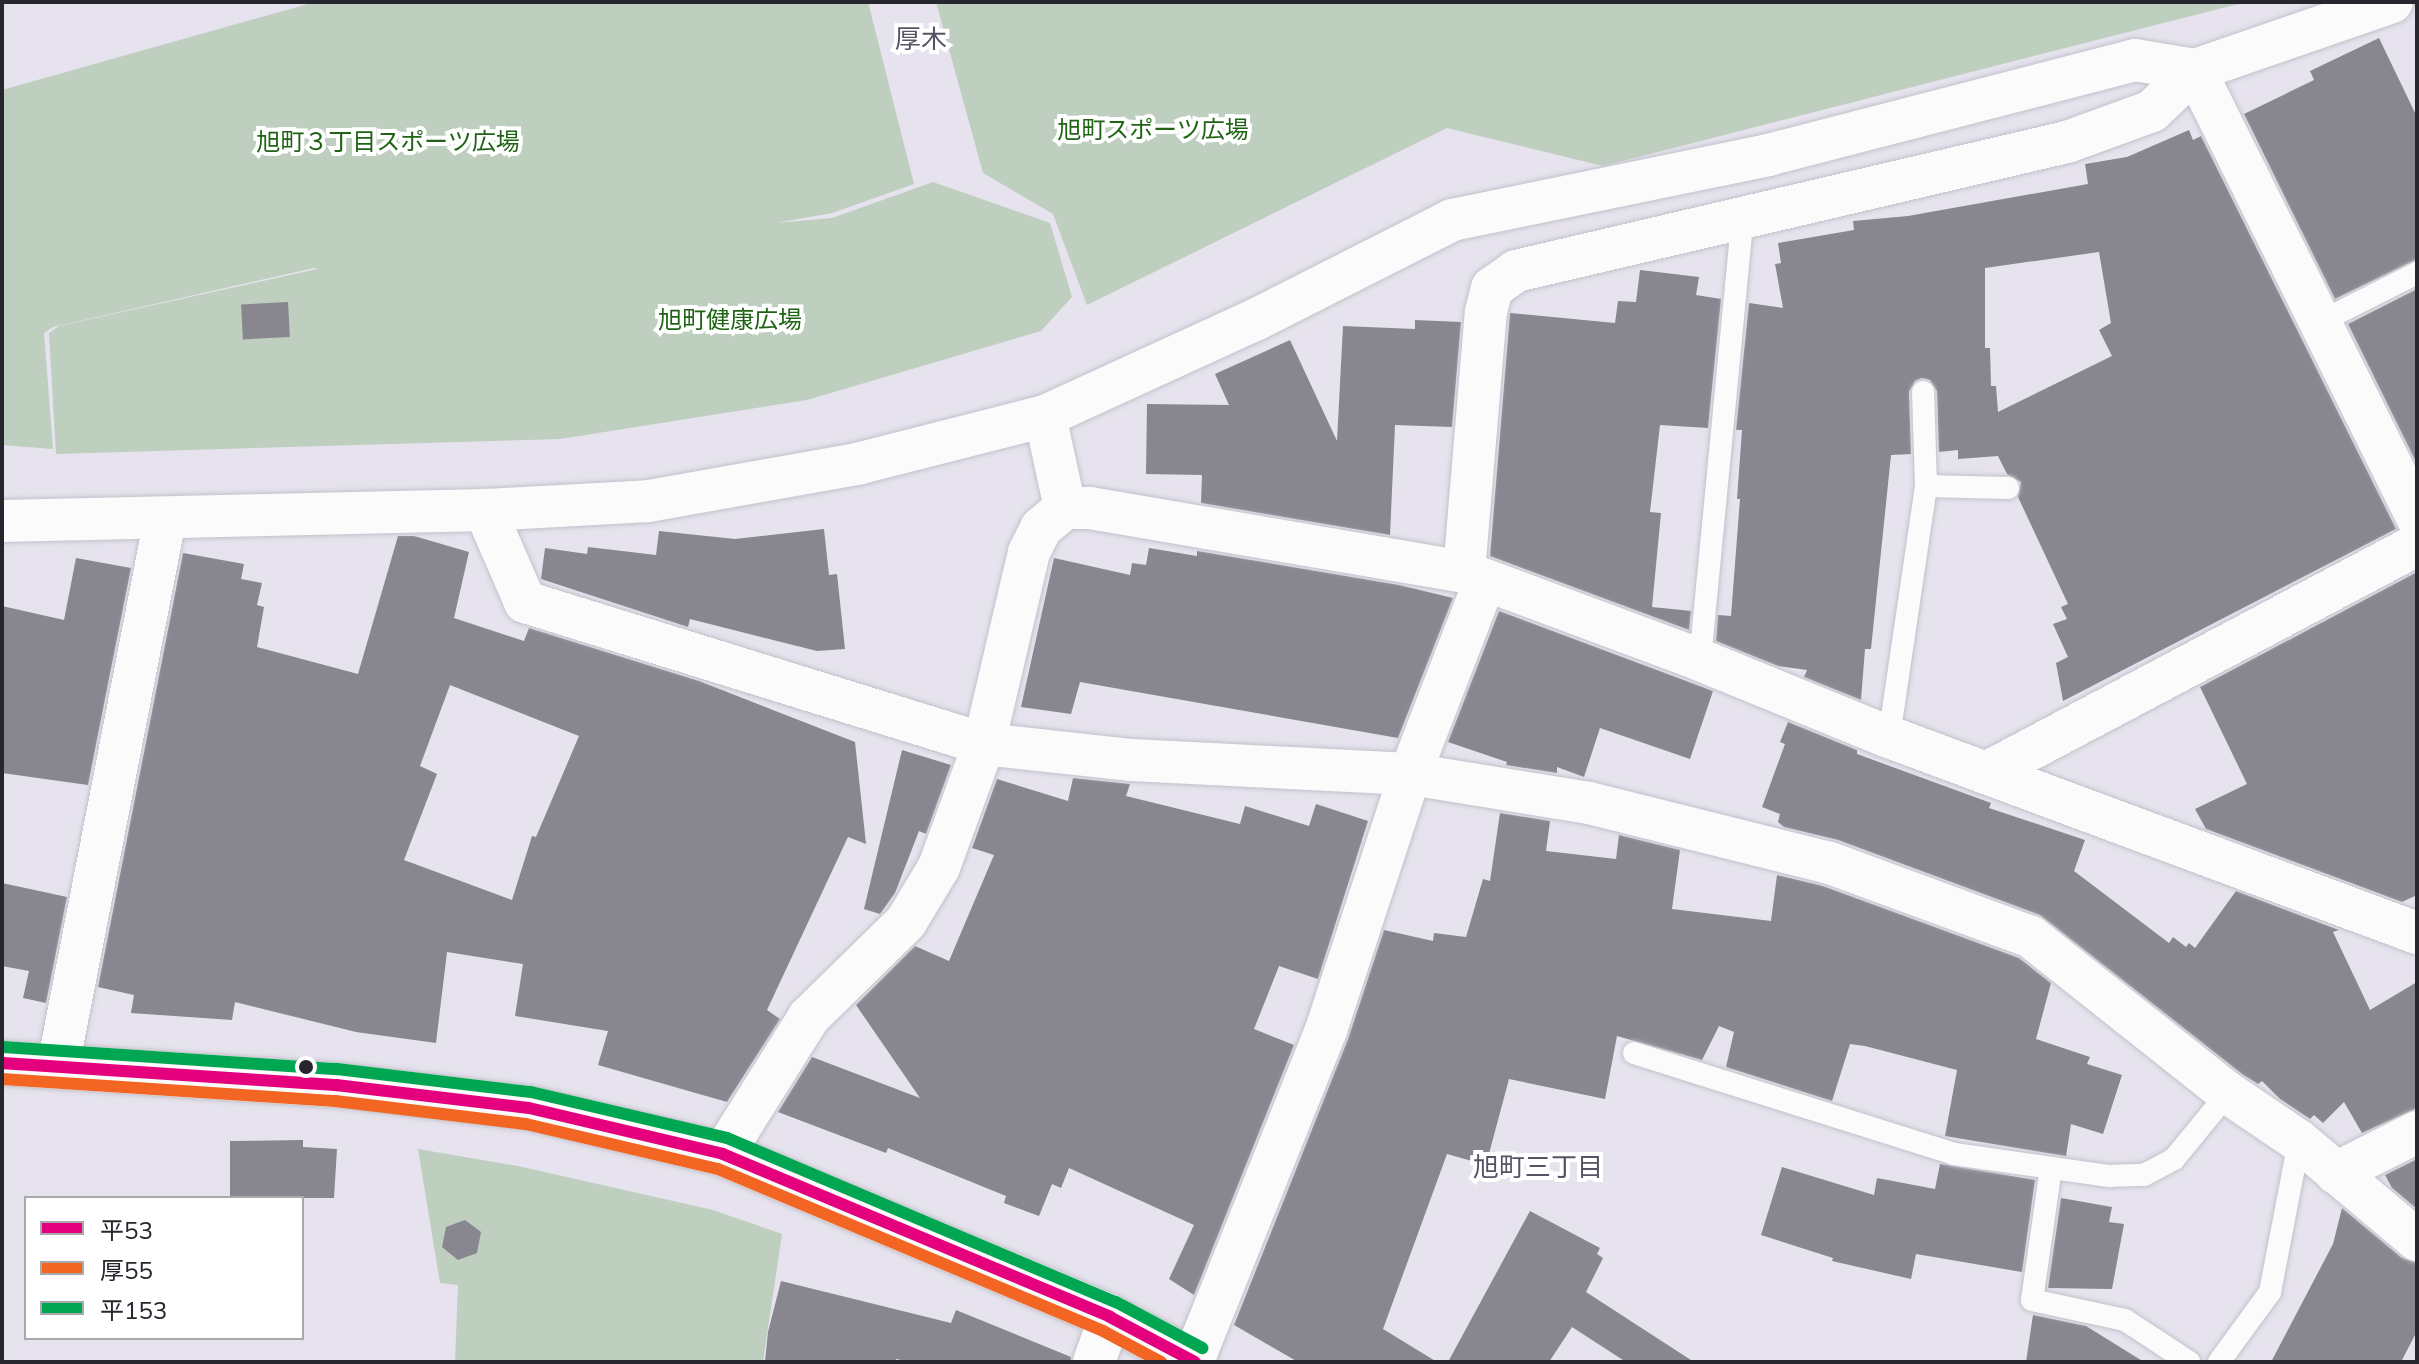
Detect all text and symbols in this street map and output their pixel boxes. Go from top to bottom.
district label: 厚木 [895,23,947,55]
park label: 旭町スポーツ広場 [1057,116,1249,144]
park label: 旭町３丁目スポーツ広場 [256,128,520,156]
park label: 旭町健康広場 [658,306,802,334]
unlabelled marker [298,1059,314,1075]
district label: 旭町三丁目 [1473,1151,1603,1183]
legend [24,1196,304,1340]
text: 平53 [100,1215,153,1245]
text: 厚55 [100,1255,153,1285]
text: 平153 [100,1295,167,1325]

